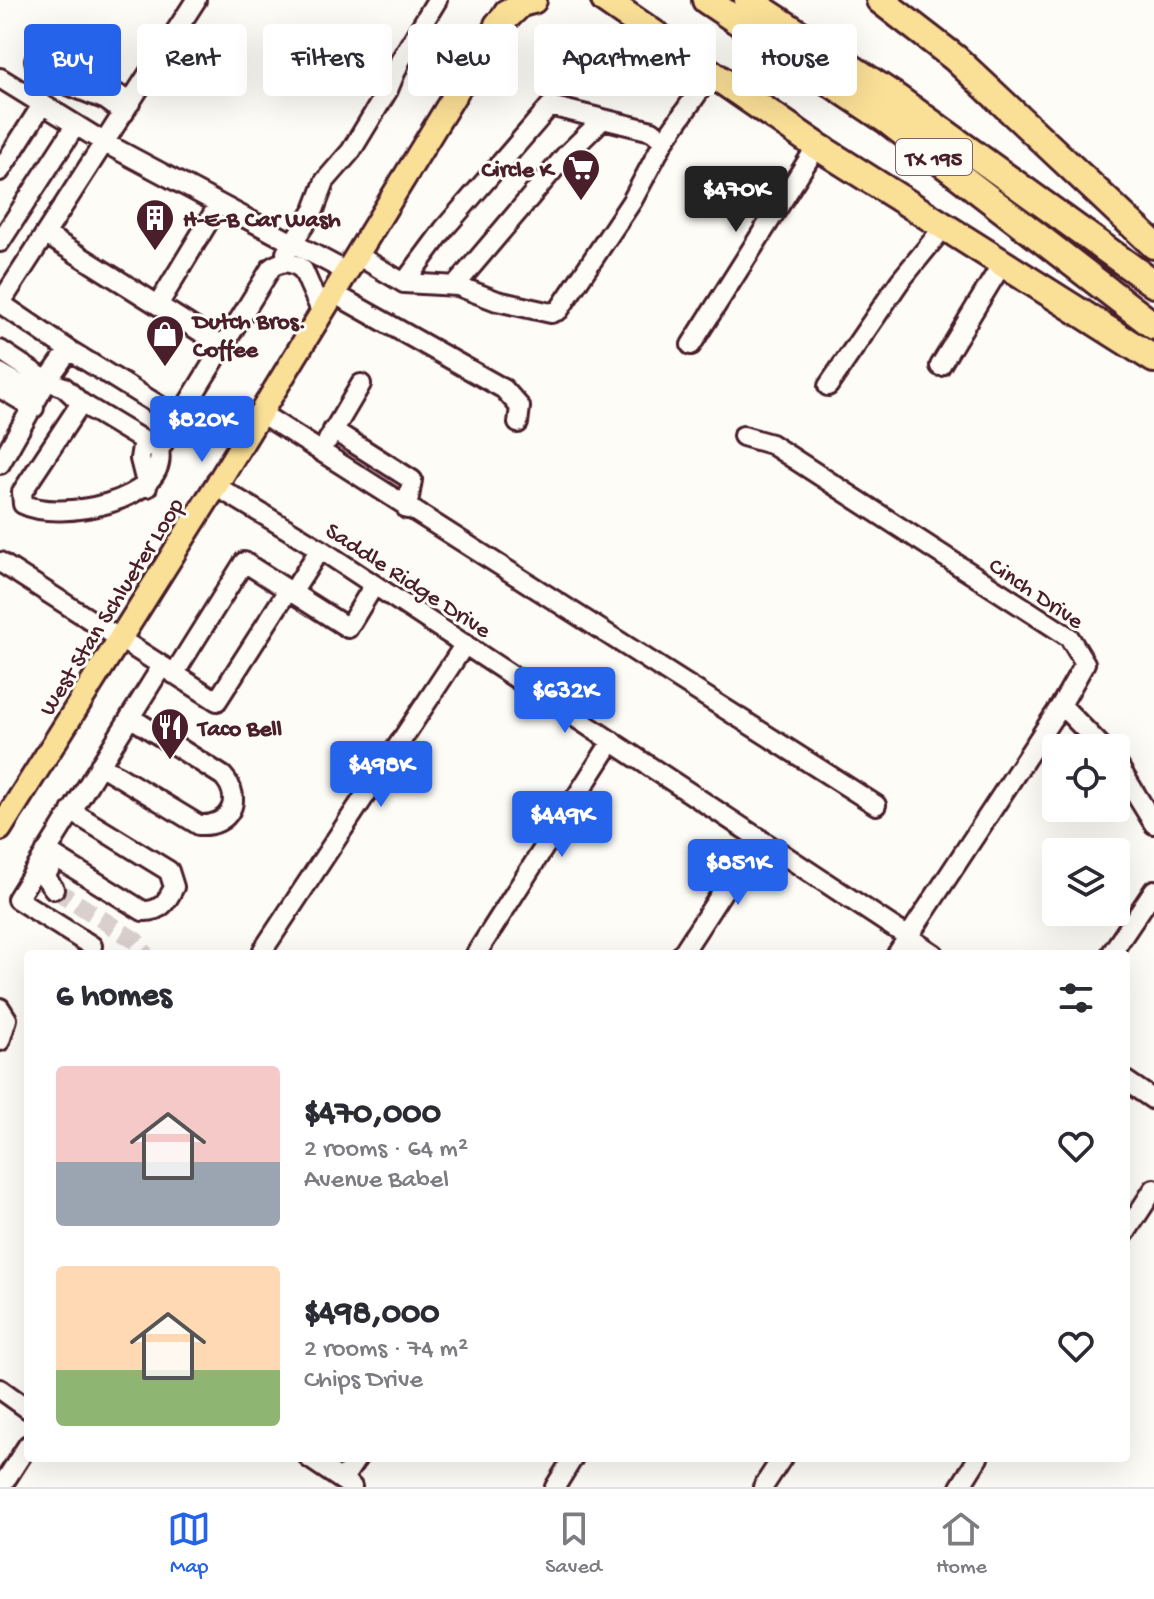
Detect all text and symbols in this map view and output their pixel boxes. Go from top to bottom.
chip: Buy [24,24,121,96]
chip: Rent [137,24,247,96]
chip: Filters [263,24,392,96]
chip: New [408,24,518,96]
chip: Apartment [534,24,716,96]
chip: House [732,24,857,96]
road number: TX 195 [896,139,972,175]
supermarket icon: Circle K [560,147,602,202]
place label: Circle K [482,157,556,186]
pin: $470K [680,166,792,234]
text: $470K [703,176,769,207]
building icon: H-E-B Car Wash [134,197,176,252]
place label: H-E-B Car Wash [183,207,341,236]
place label: Dutch Bros. Coffee [191,309,306,366]
shop icon: Dutch Bros. Coffee [144,313,186,368]
pin: $820K [146,396,258,464]
text: $820K [168,406,236,437]
street label: West Stan Schlueter Loop [34,493,192,722]
street label: Saddle Ridge Drive [319,518,496,647]
street label: Cinch Drive [982,553,1089,638]
pin: $632K [509,667,621,735]
text: $632K [532,677,598,708]
restaurant icon: Taco Bell [149,706,191,761]
place label: Taco Bell [196,716,282,745]
map controls [1042,734,1130,926]
button: locate [1042,734,1130,822]
pin: $498K [325,741,437,809]
text: $498K [348,751,414,782]
pin: $449K [506,791,618,859]
text: $449K [530,801,594,832]
button: layers [1042,838,1130,926]
pin: $851K [682,839,794,907]
text: $851K [706,849,770,880]
icon: filters [1054,976,1098,1020]
text: 6 homes [56,978,171,1018]
text: $470,000 [304,1095,441,1135]
icon: home [120,1098,216,1194]
icon: heart [1054,1124,1098,1168]
text: 2 rooms · 64 m² [304,1135,468,1166]
text: Avenue Babel [304,1166,449,1197]
text: $498,000 [304,1295,440,1335]
icon: home [120,1298,216,1394]
icon: heart [1054,1324,1098,1368]
text: 2 rooms · 74 m² [304,1335,468,1366]
text: Chips Drive [304,1366,423,1397]
tab: Map [167,1507,211,1581]
tab: Saved [545,1507,602,1581]
tab: Home [936,1507,987,1581]

